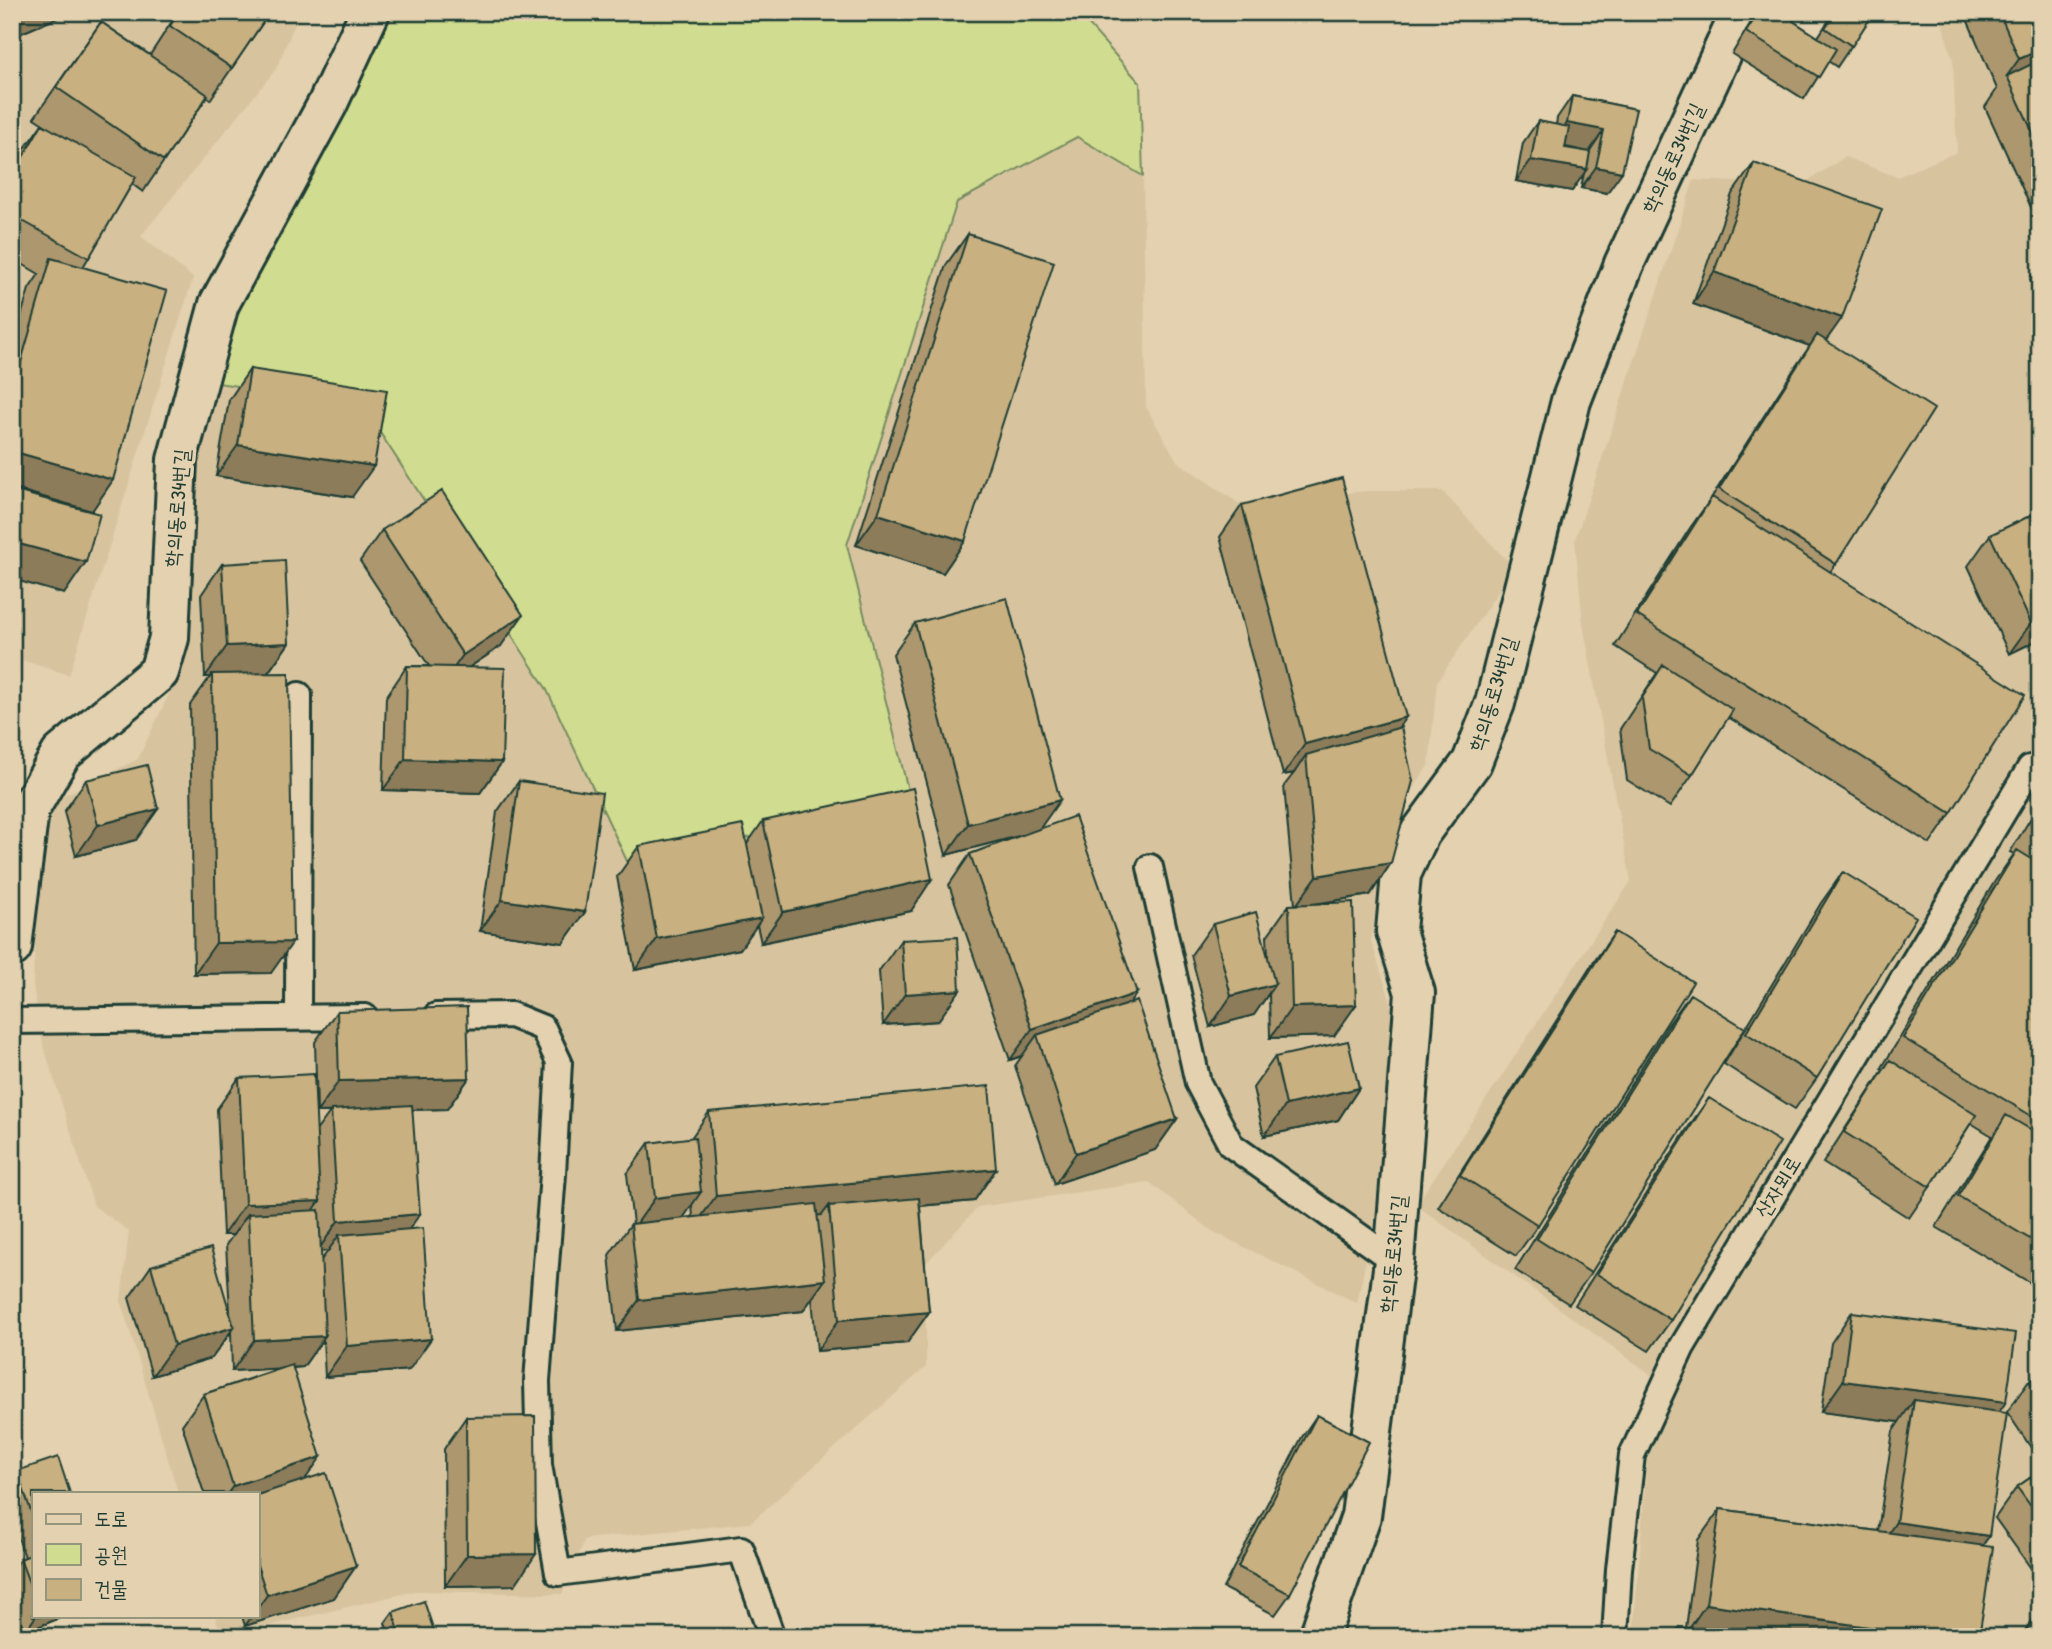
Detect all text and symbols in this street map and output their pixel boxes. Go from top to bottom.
street label: 학의동로34번길 [1634,98,1711,218]
street label: 학의동로34번길 [157,447,196,568]
street label: 학의동로34번길 [1461,633,1524,755]
street label: 산자뫼로 [1748,1150,1807,1223]
street label: 학의동로34번길 [1372,1193,1413,1314]
legend [32,1492,259,1618]
text: 도로 [94,1504,128,1533]
text: 공원 [94,1540,128,1569]
text: 건물 [94,1574,128,1603]

